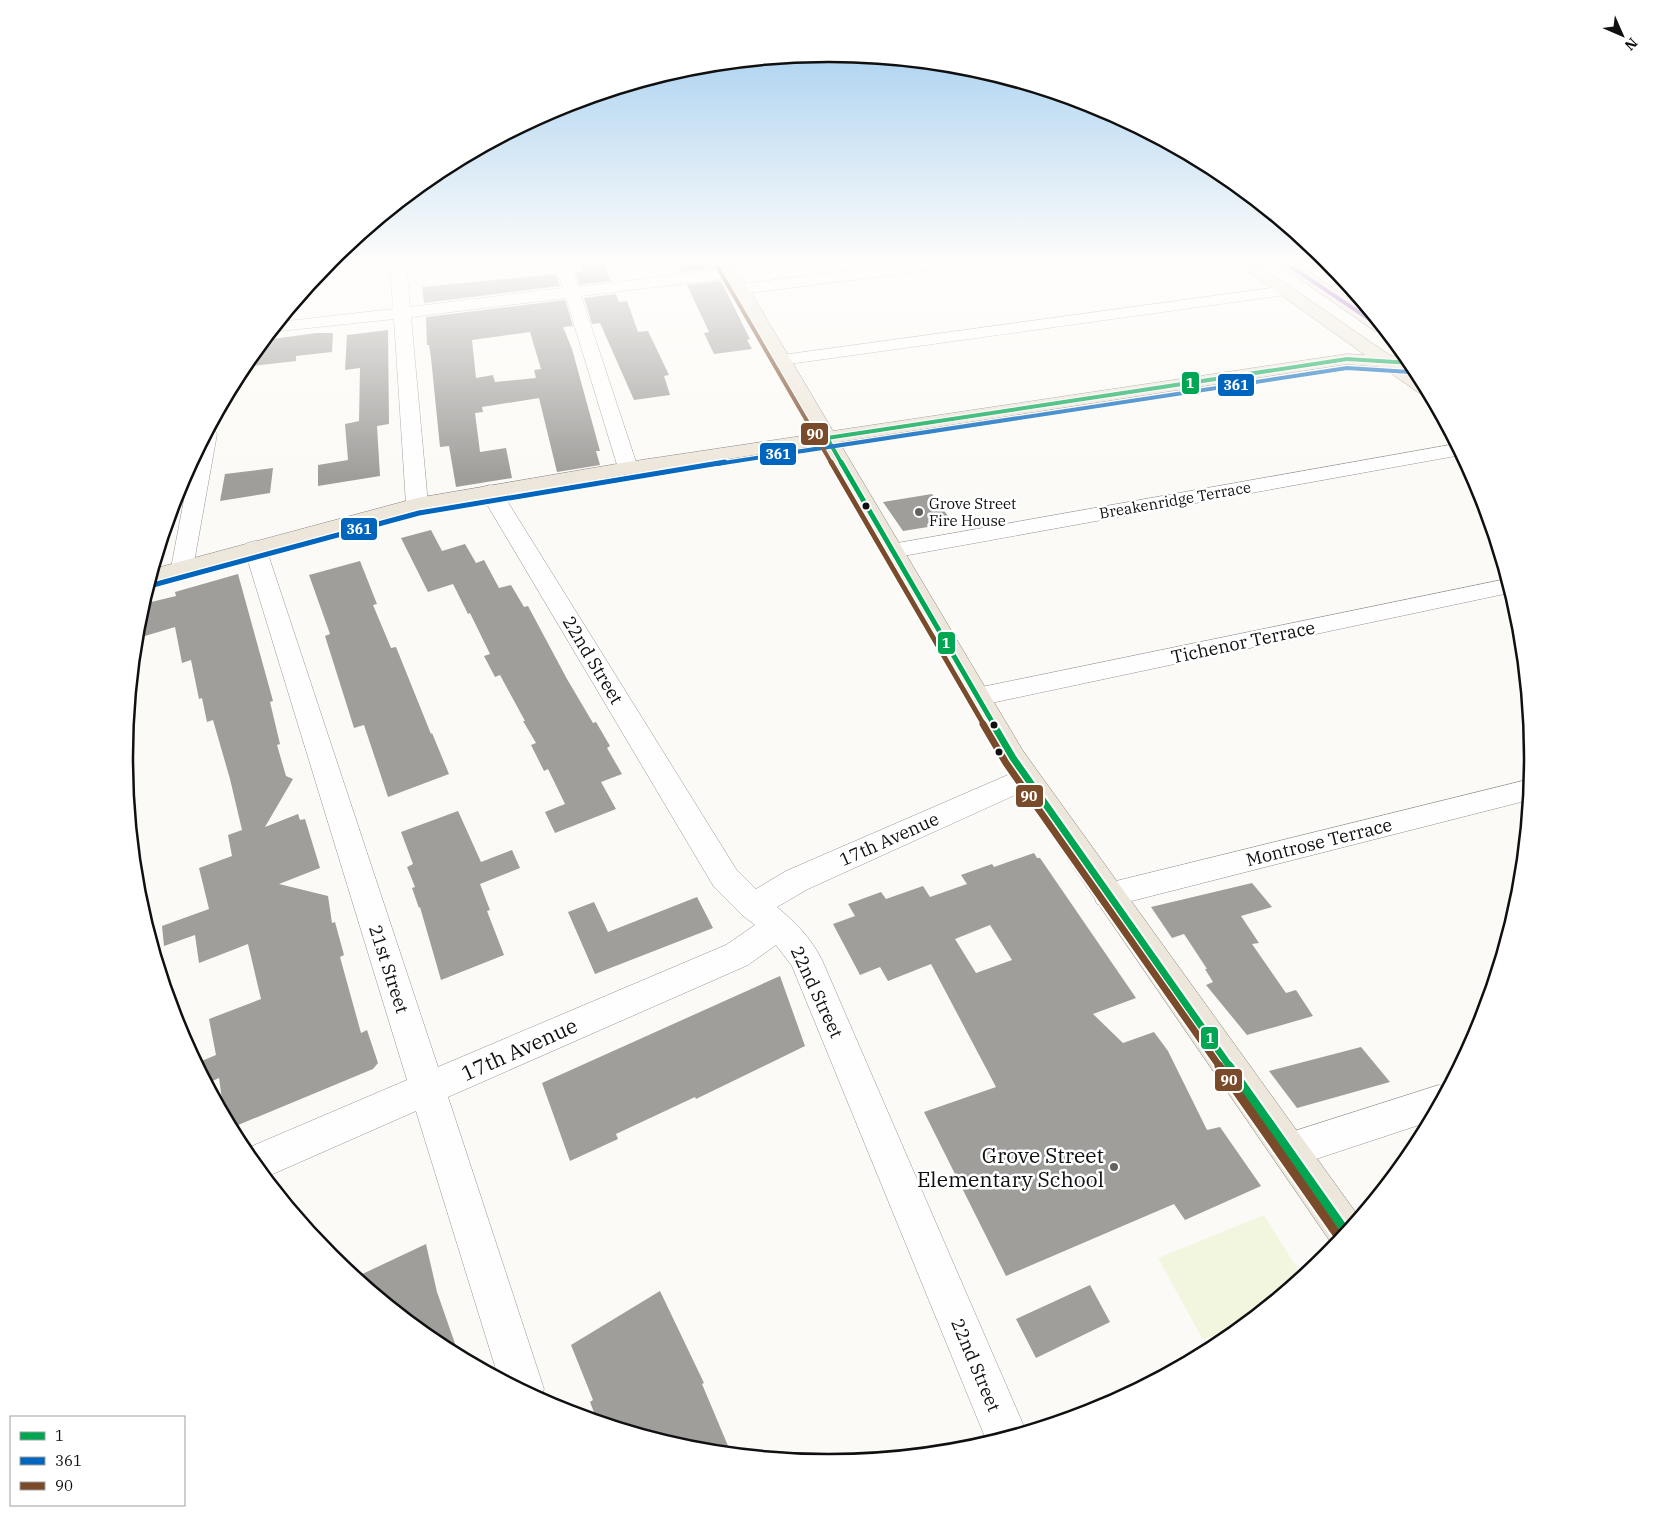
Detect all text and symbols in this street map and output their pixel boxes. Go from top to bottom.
north arrow [1597,10,1647,60]
text: N [1621,34,1641,54]
line badge: 1 [1181,371,1200,395]
line badge: 361 [1217,373,1255,397]
text: 1 [1186,374,1194,392]
text: 361 [1223,376,1249,394]
line badge: 90 [800,422,829,446]
text: 90 [807,425,823,443]
line badge: 361 [759,442,797,466]
text: 361 [765,445,791,463]
street label: Breakenridge Terrace [1098,477,1252,523]
place label: Grove Street Fire House [929,494,1016,530]
unlabelled marker [861,501,871,511]
marker: Grove Street Fire House [913,506,925,518]
line badge: 361 [340,517,378,541]
text: 361 [346,520,372,538]
street label: 22nd Street [558,612,628,708]
street label: Tichenor Terrace [1169,616,1317,668]
line badge: 1 [937,631,956,655]
text: 1 [942,634,950,652]
unlabelled marker [989,720,999,730]
unlabelled marker [994,747,1004,757]
line badge: 90 [1015,784,1044,808]
text: 90 [1021,787,1037,805]
street label: 17th Avenue [836,807,942,871]
street label: Montrose Terrace [1244,813,1394,871]
street label: 21st Street [364,922,414,1016]
street label: 22nd Street [786,942,848,1042]
street label: 17th Avenue [456,1011,582,1087]
line badge: 1 [1200,1026,1219,1050]
text: 1 [1206,1029,1214,1047]
line badge: 90 [1214,1068,1243,1092]
text: 90 [1221,1071,1237,1089]
place label: Grove Street Elementary School [917,1141,1104,1193]
marker: Grove Street Elementary School [1108,1161,1120,1173]
street label: 22nd Street [946,1315,1006,1415]
legend [10,1416,185,1506]
text: 1 [55,1426,64,1445]
text: 361 [55,1451,82,1470]
text: 90 [55,1476,73,1495]

